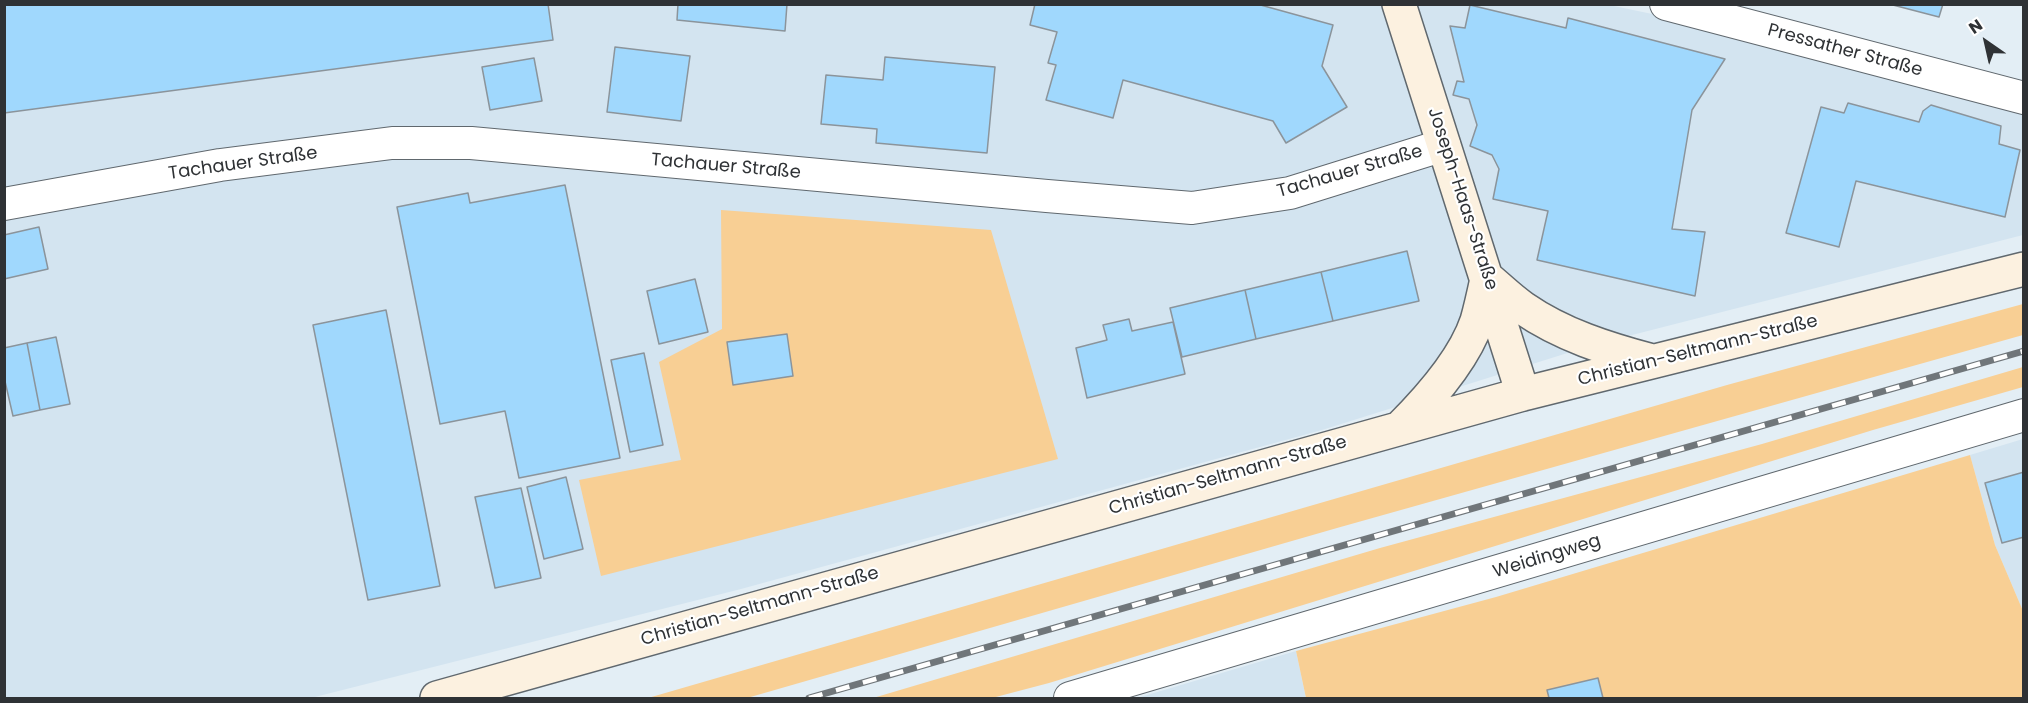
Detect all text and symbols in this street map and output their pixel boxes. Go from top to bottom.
north arrow [1956,12,2016,72]
text: N [1964,14,1987,40]
street label: Pressather Straße [1765,20,1925,82]
street label: Joseph-Haas-Straße [1422,105,1502,293]
street label: Tachauer Straße [1275,141,1425,203]
street label: Tachauer Straße [167,143,319,185]
street label: Tachauer Straße [650,150,802,184]
street label: Christian-Seltmann-Straße [1576,311,1820,391]
street label: Christian-Seltmann-Straße [1107,432,1349,520]
street label: Weidingweg [1491,530,1603,584]
street label: Christian-Seltmann-Straße [639,563,881,651]

